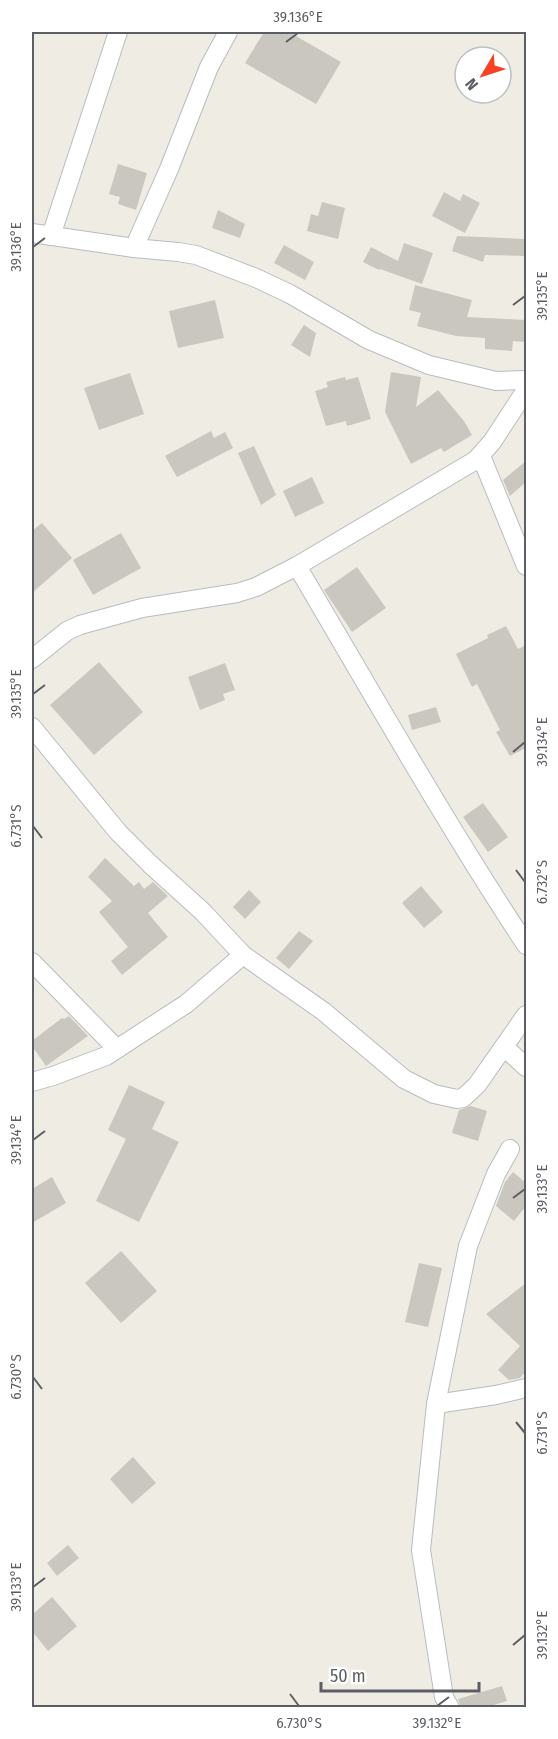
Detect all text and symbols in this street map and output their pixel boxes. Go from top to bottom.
text: 39.136°E [273,8,323,26]
north arrow [453,45,513,105]
text: N [461,74,482,94]
text: 39.136°E [7,222,25,272]
text: 39.135°E [533,272,551,321]
text: 39.135°E [7,670,25,719]
text: 39.134°E [533,717,551,767]
text: 6.731°S [7,804,25,848]
text: 6.732°S [533,860,551,904]
text: 39.134°E [7,1115,25,1165]
text: 39.133°E [533,1164,551,1214]
text: 6.730°S [7,1354,25,1400]
text: 6.731°S [533,1411,551,1455]
text: 39.133°E [7,1562,25,1612]
text: 39.132°E [533,1611,551,1659]
scale bar [321,1655,478,1693]
text: 50 m [330,1665,366,1687]
text: 6.730°S [276,1714,322,1732]
text: 39.132°E [413,1714,461,1732]

